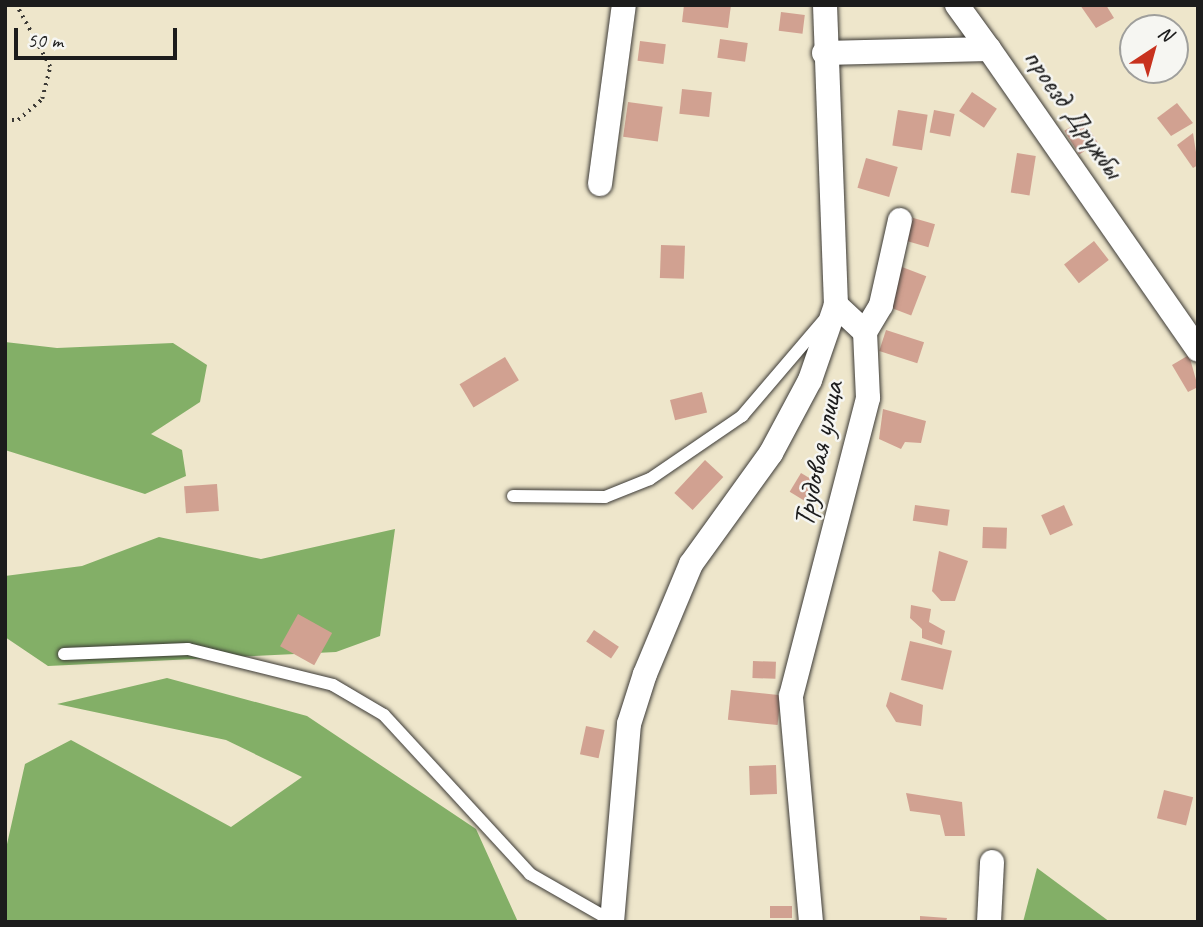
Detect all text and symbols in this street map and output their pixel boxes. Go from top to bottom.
scale bar [18,14,180,58]
north arrow [1119,14,1189,84]
text: N [1153,20,1177,47]
text: 50 m [27,27,63,53]
street label: проезд Дружбы [1016,40,1132,186]
street label: Трудовая улица [785,377,851,531]

